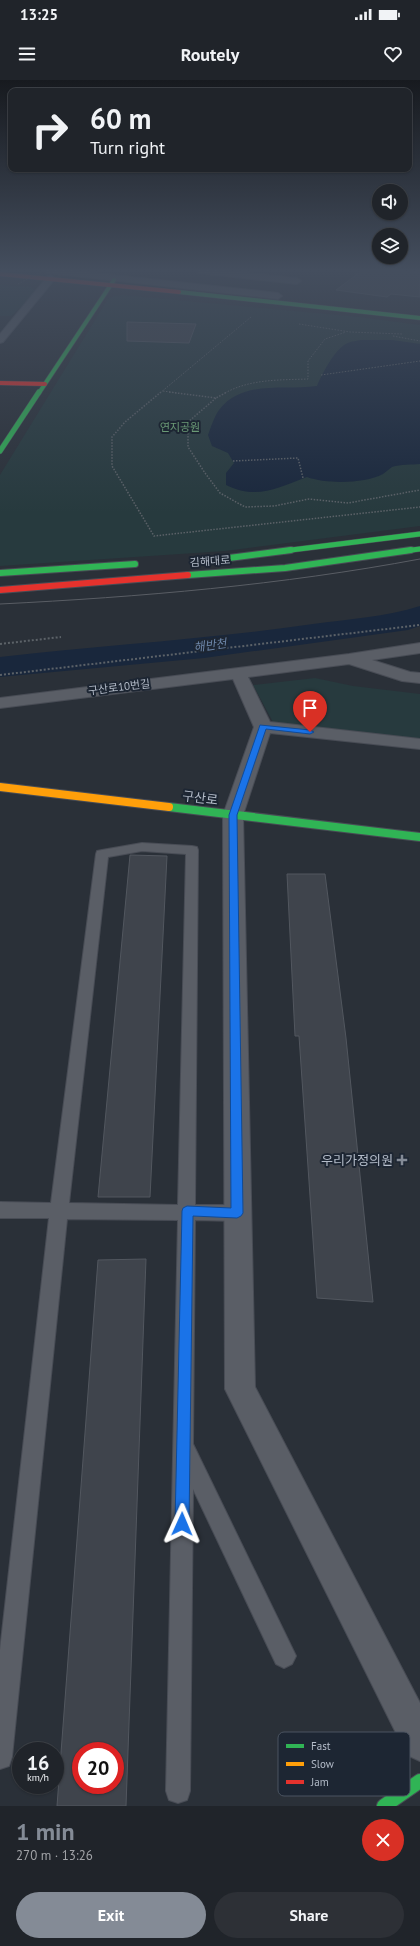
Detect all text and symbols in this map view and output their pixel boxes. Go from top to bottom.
text: 13:25 [20,5,58,24]
icon: menu [16,43,38,65]
text: Routely [181,43,239,66]
icon: heart [382,43,404,65]
text: 60 m [90,100,151,137]
icon: right [24,104,76,156]
text: Turn right [90,136,165,159]
map controls [372,184,408,264]
button: sound [372,184,408,220]
button: layers [372,228,408,264]
park label: 연지공원 [160,420,200,434]
street label: 김해대로 [189,553,231,569]
water label: 해반천 [193,635,229,655]
street label: 구산로10번길 [87,676,151,698]
pin [293,691,327,732]
icon: arrive [299,697,321,719]
street label: 구산로 [181,787,219,809]
place label: 우리가정의원 [321,1152,393,1169]
marker: 우리가정의원 [396,1154,408,1166]
position arrow [161,1503,203,1545]
legend [278,1732,410,1796]
text: Fast [311,1739,331,1753]
speed limit sign: 20 [72,1742,124,1794]
text: 16 [27,1750,49,1776]
text: Slow [311,1757,334,1771]
text: km/h [27,1771,49,1784]
text: Jam [310,1775,329,1789]
text: 1 min [16,1816,75,1847]
button: close [362,1819,404,1861]
text: 270 m · 13:26 [16,1847,93,1864]
button: Exit [16,1892,206,1938]
button: Share [214,1892,404,1938]

